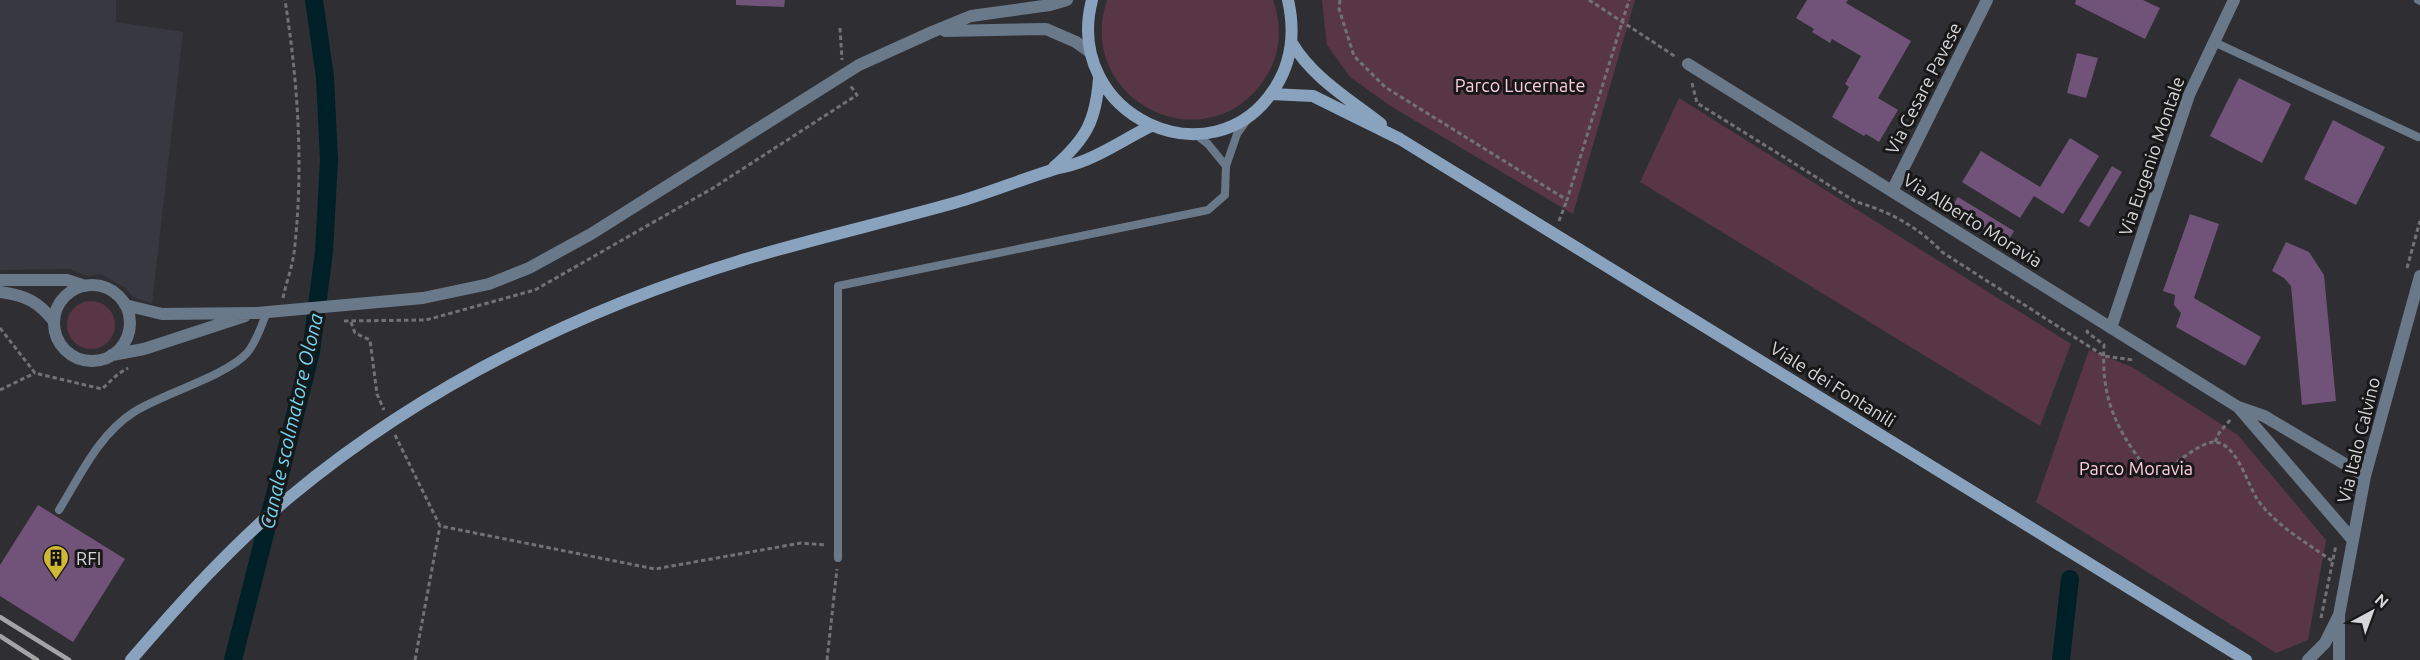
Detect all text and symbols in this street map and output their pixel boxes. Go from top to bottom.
street label: Via Cesare Pavese [1881,19,1965,157]
street label: Via Eugenio Montale [2114,74,2188,238]
park label: Parco Lucernate [1455,75,1585,95]
street label: Via Alberto Moravia [1900,169,2046,271]
water label: Canale scolmatore Olona [255,311,327,531]
street label: Viale dei Fontanili [1767,337,1899,431]
street label: Via Italo Calvino [2333,375,2383,505]
park label: Parco Moravia [2079,458,2193,478]
building icon: RFI [41,543,71,581]
place label: RFI [76,548,101,568]
north arrow [2342,582,2402,642]
text: N [2371,590,2392,611]

